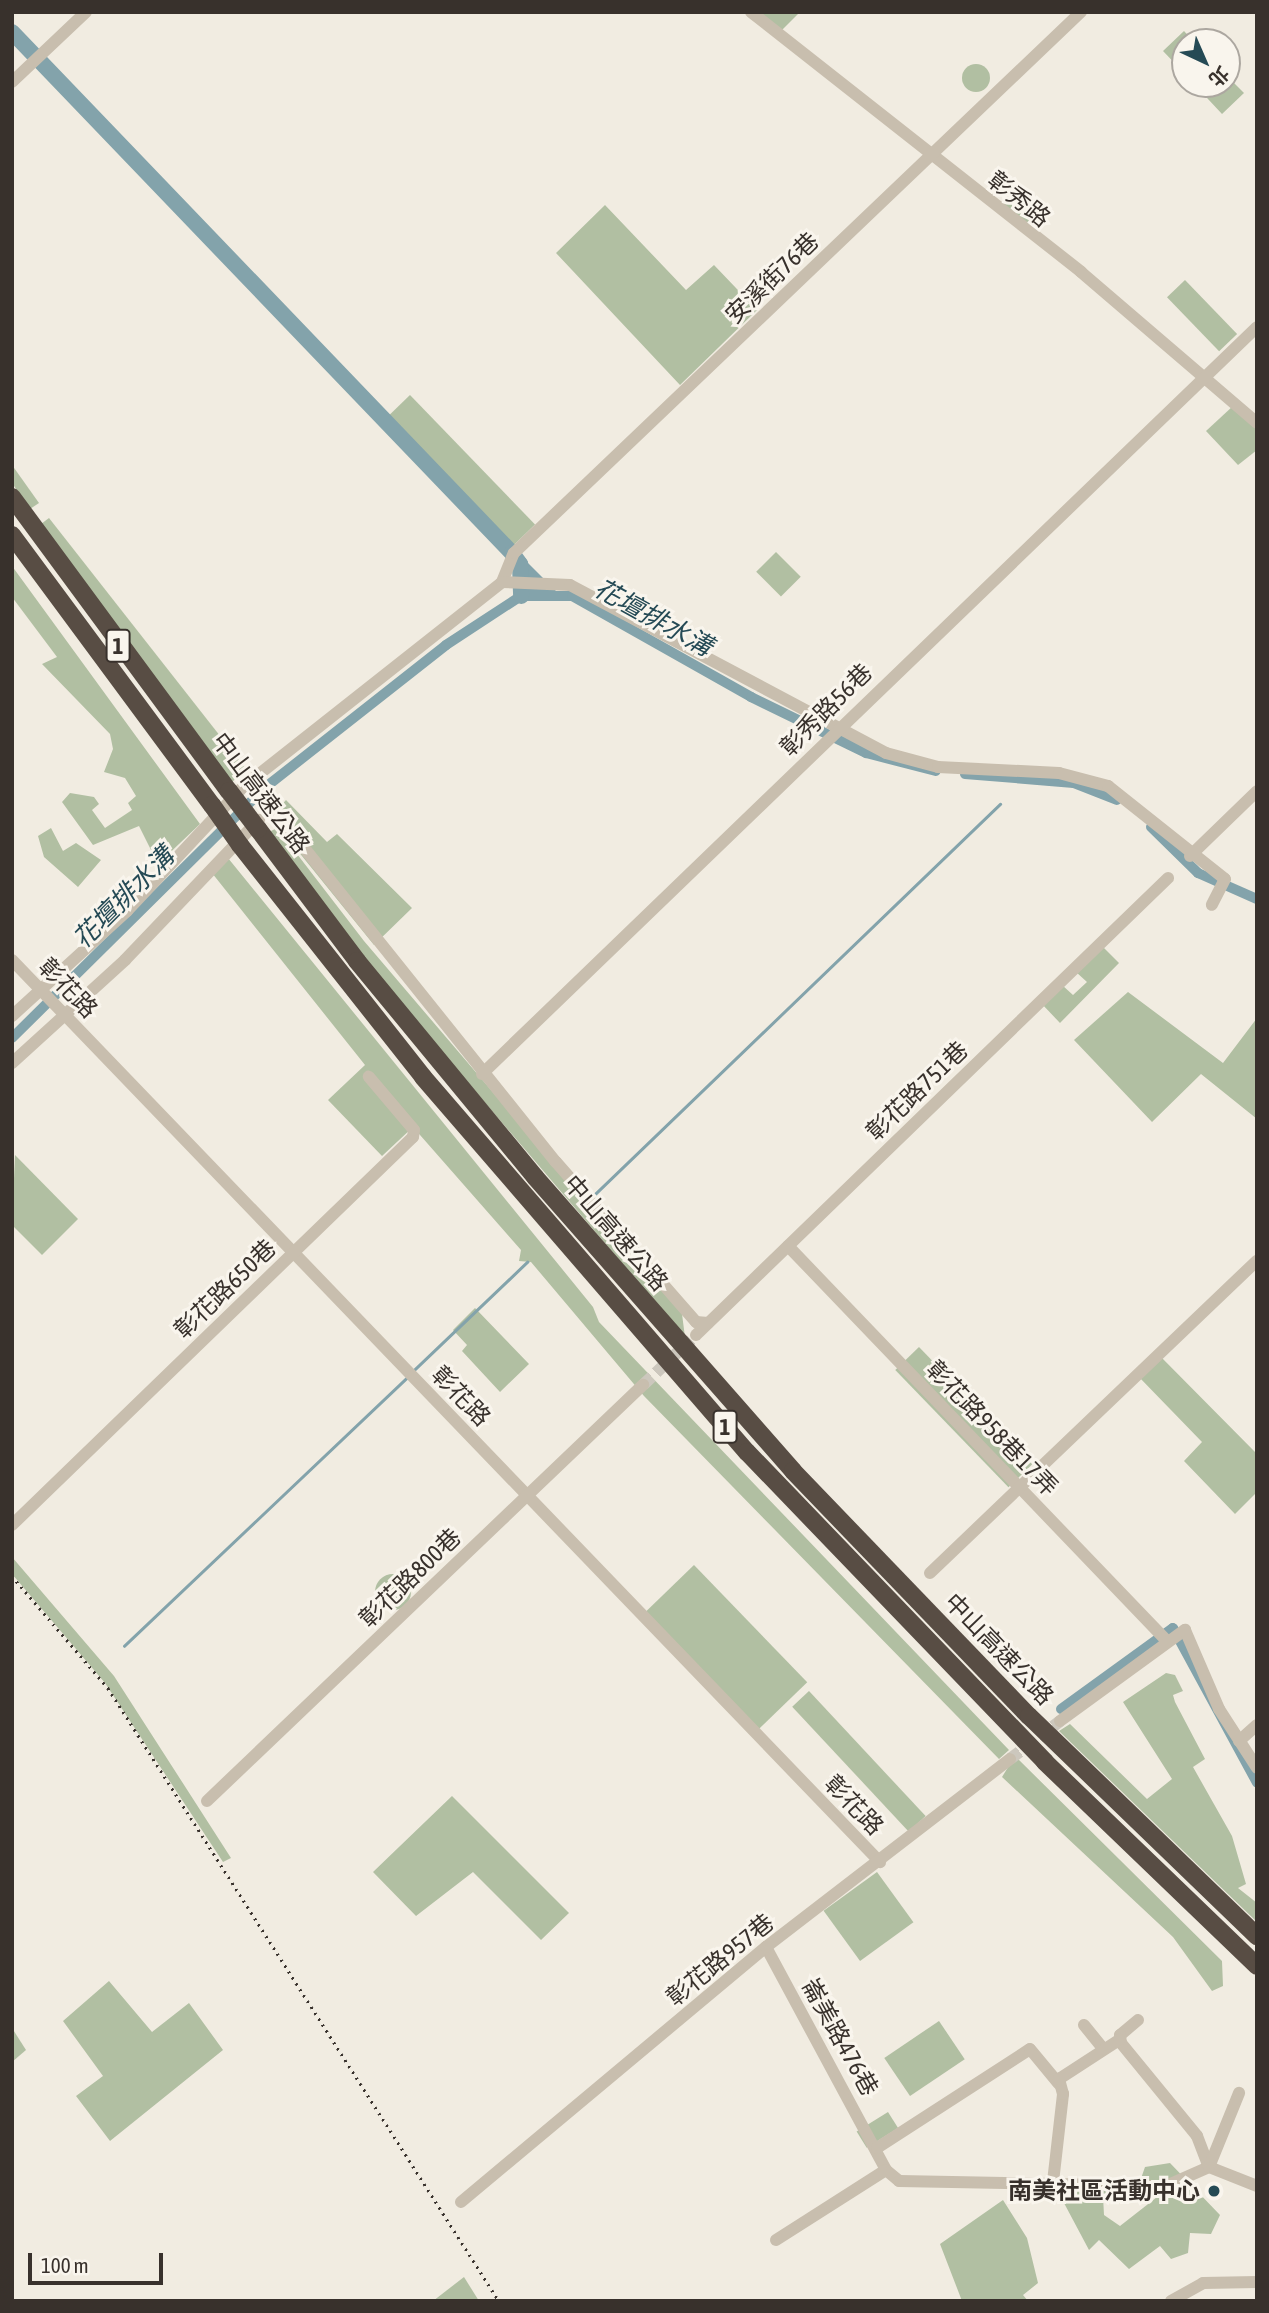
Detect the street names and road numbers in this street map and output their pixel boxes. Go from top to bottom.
street label: 彰秀路 [982,165,1056,233]
street label: 安溪街76巷 [719,226,825,330]
road number: 1 [104,626,132,666]
street label: 彰秀路56巷 [774,658,878,762]
street label: 中山高速公路 [206,727,316,859]
street label: 彰花路 [33,952,103,1024]
street label: 彰花路751巷 [860,1036,974,1146]
street label: 中山高速公路 [558,1169,674,1297]
street label: 彰花路650巷 [168,1234,282,1344]
street label: 彰花路958巷17弄 [920,1355,1064,1501]
street label: 彰花路 [426,1360,496,1432]
road number: 1 [711,1408,739,1446]
street label: 彰花路800巷 [353,1523,467,1633]
street label: 中山高速公路 [939,1587,1059,1711]
street label: 彰花路 [819,1769,889,1841]
street label: 彰花路957巷 [660,1908,780,2012]
street label: 崙美路476巷 [796,1973,884,2101]

